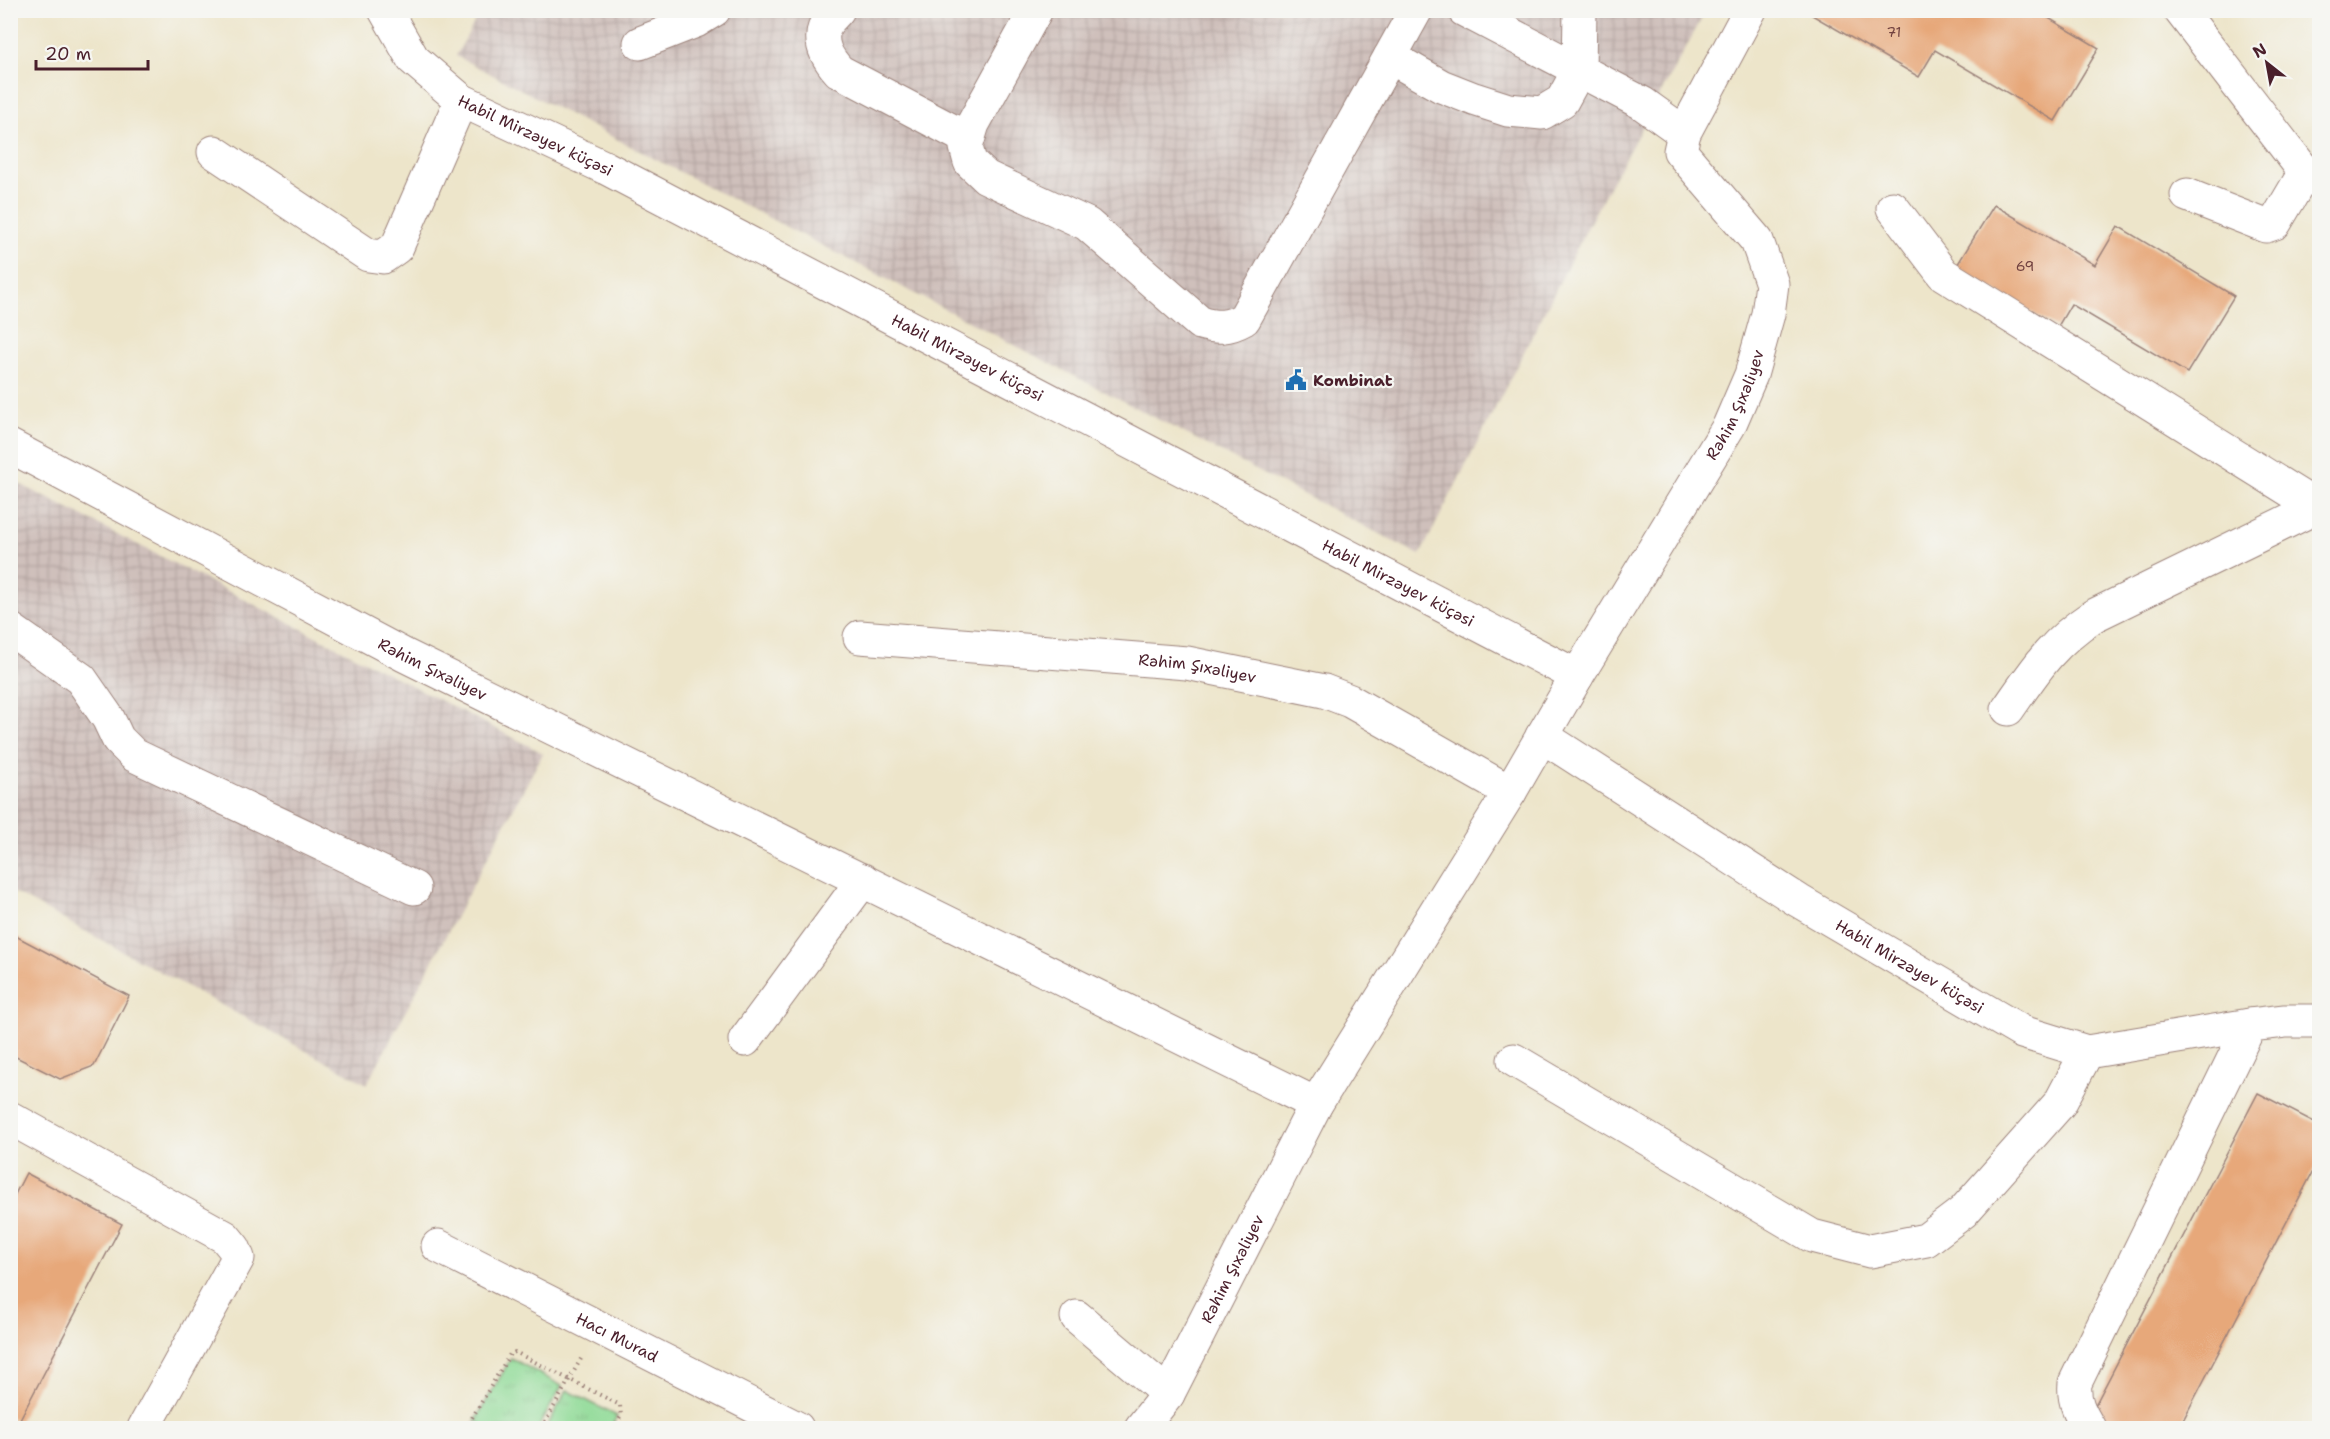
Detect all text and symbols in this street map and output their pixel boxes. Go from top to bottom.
house number: 71 [1887,23,1901,41]
scale bar [36,33,148,71]
north arrow [2237,33,2297,93]
text: N [2249,38,2270,63]
text: 20 m [45,42,91,66]
street label: Habil Mirzəyev küçəsi [455,90,617,180]
house number: 69 [2016,257,2034,275]
street label: Habil Mirzəyev küçəsi [888,309,1048,406]
street label: Rəhim Şıxəliyev [1701,347,1768,464]
public building icon: Kombinat [1284,368,1308,392]
place label: Kombinat [1313,370,1393,391]
street label: Habil Mirzəyev küçəsi [1319,534,1478,631]
street label: Rəhim Şıxəliyev [375,633,491,705]
street label: Rəhim Şıxəliyev [1138,649,1258,687]
street label: Habil Mirzəyev küçəsi [1832,914,1988,1018]
street label: Rəhim Şıxəliyev [1195,1211,1268,1327]
street label: Hacı Murad [572,1307,662,1367]

